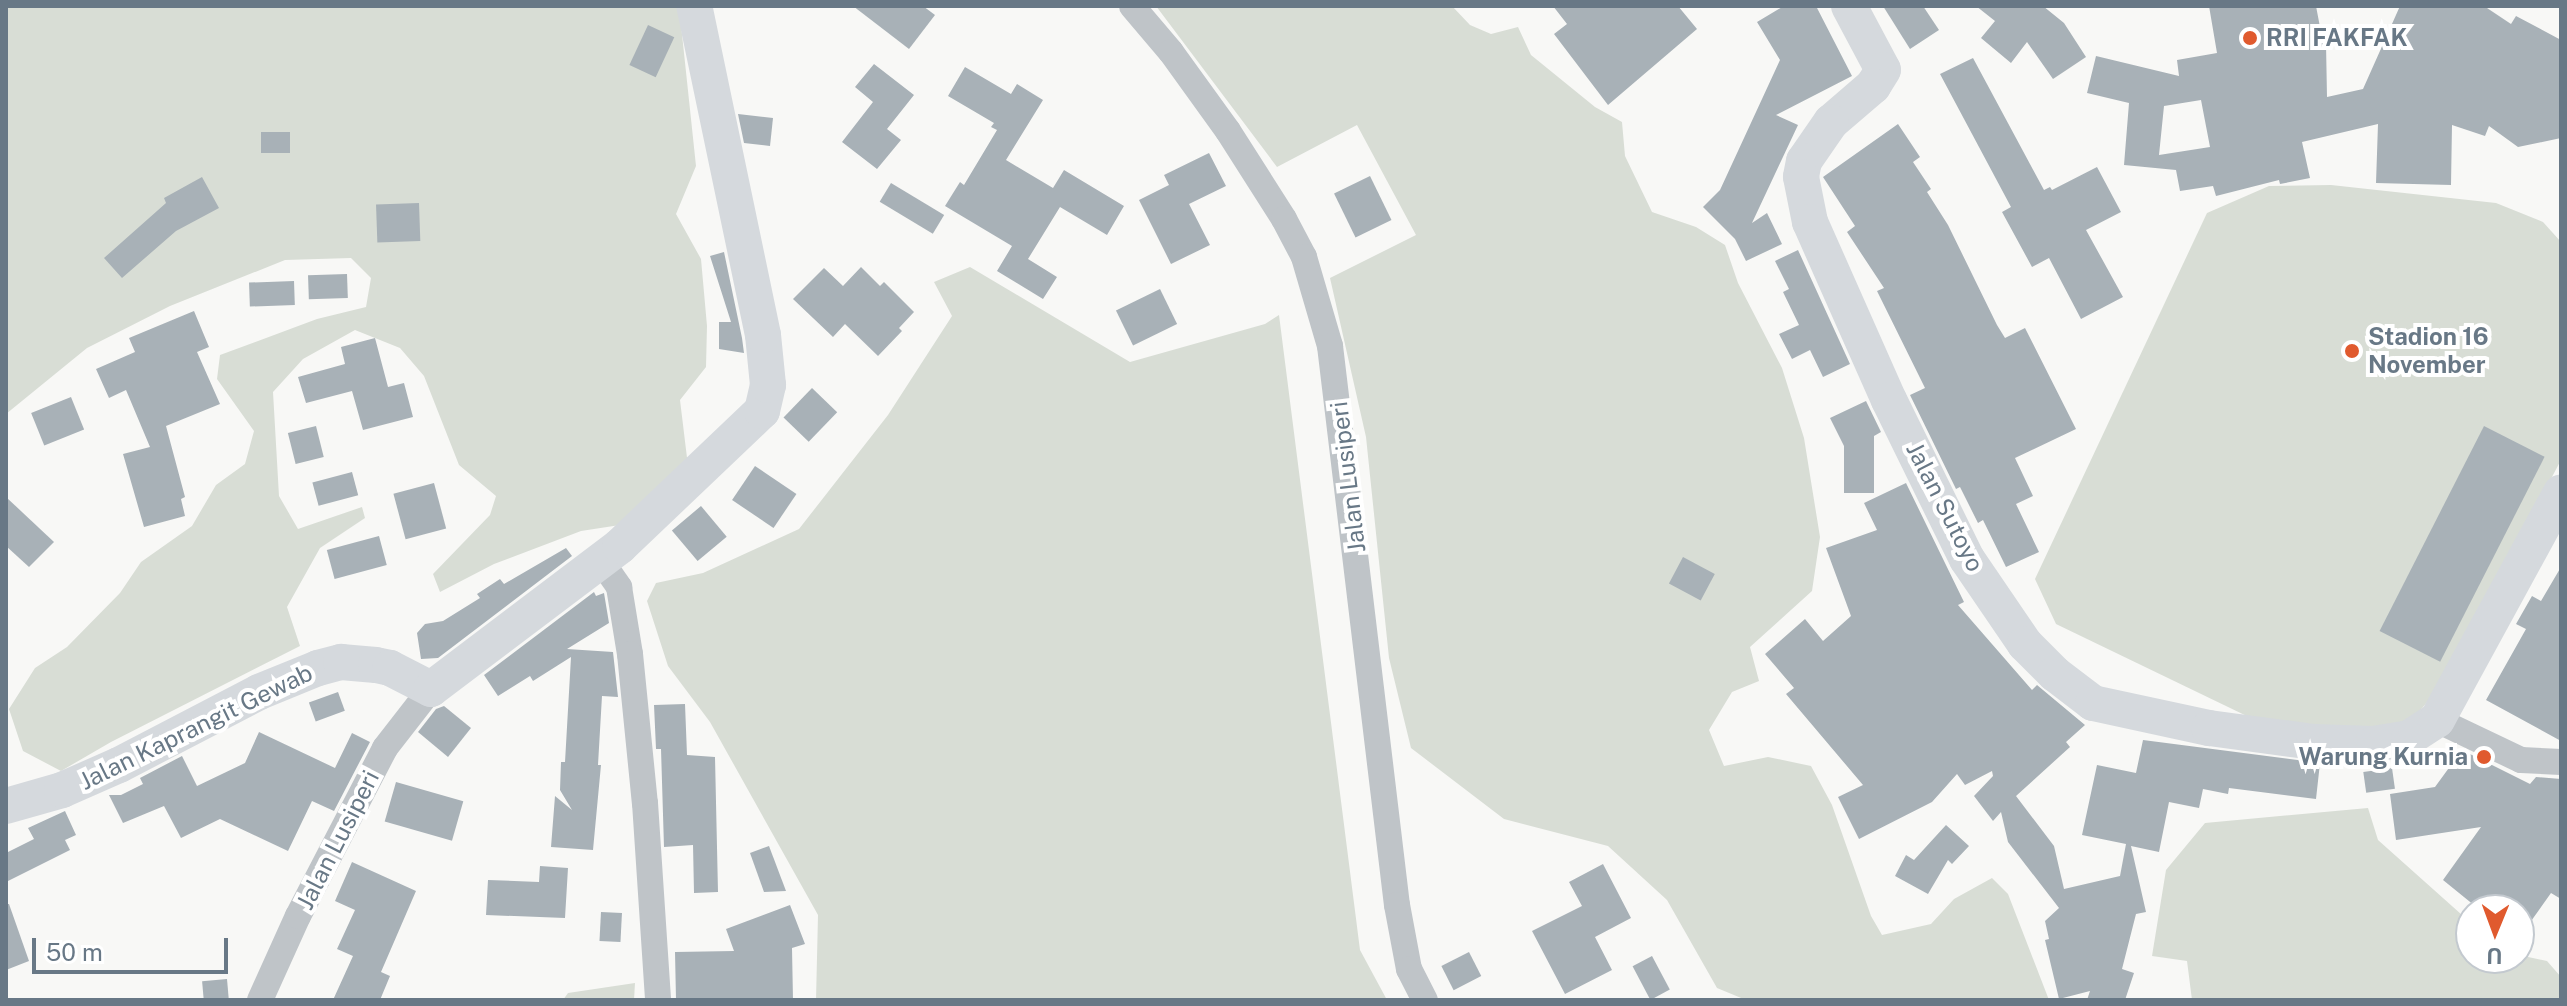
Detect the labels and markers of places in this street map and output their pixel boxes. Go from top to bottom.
place label: RRI FAKFAK [2266,24,2408,52]
marker: RRI FAKFAK [2241,29,2259,47]
place label: Stadion 16 November [2368,323,2488,379]
marker: Stadion 16 November [2343,342,2361,360]
place label: Warung Kurnia [2299,743,2468,771]
marker: Warung Kurnia [2475,748,2493,766]

